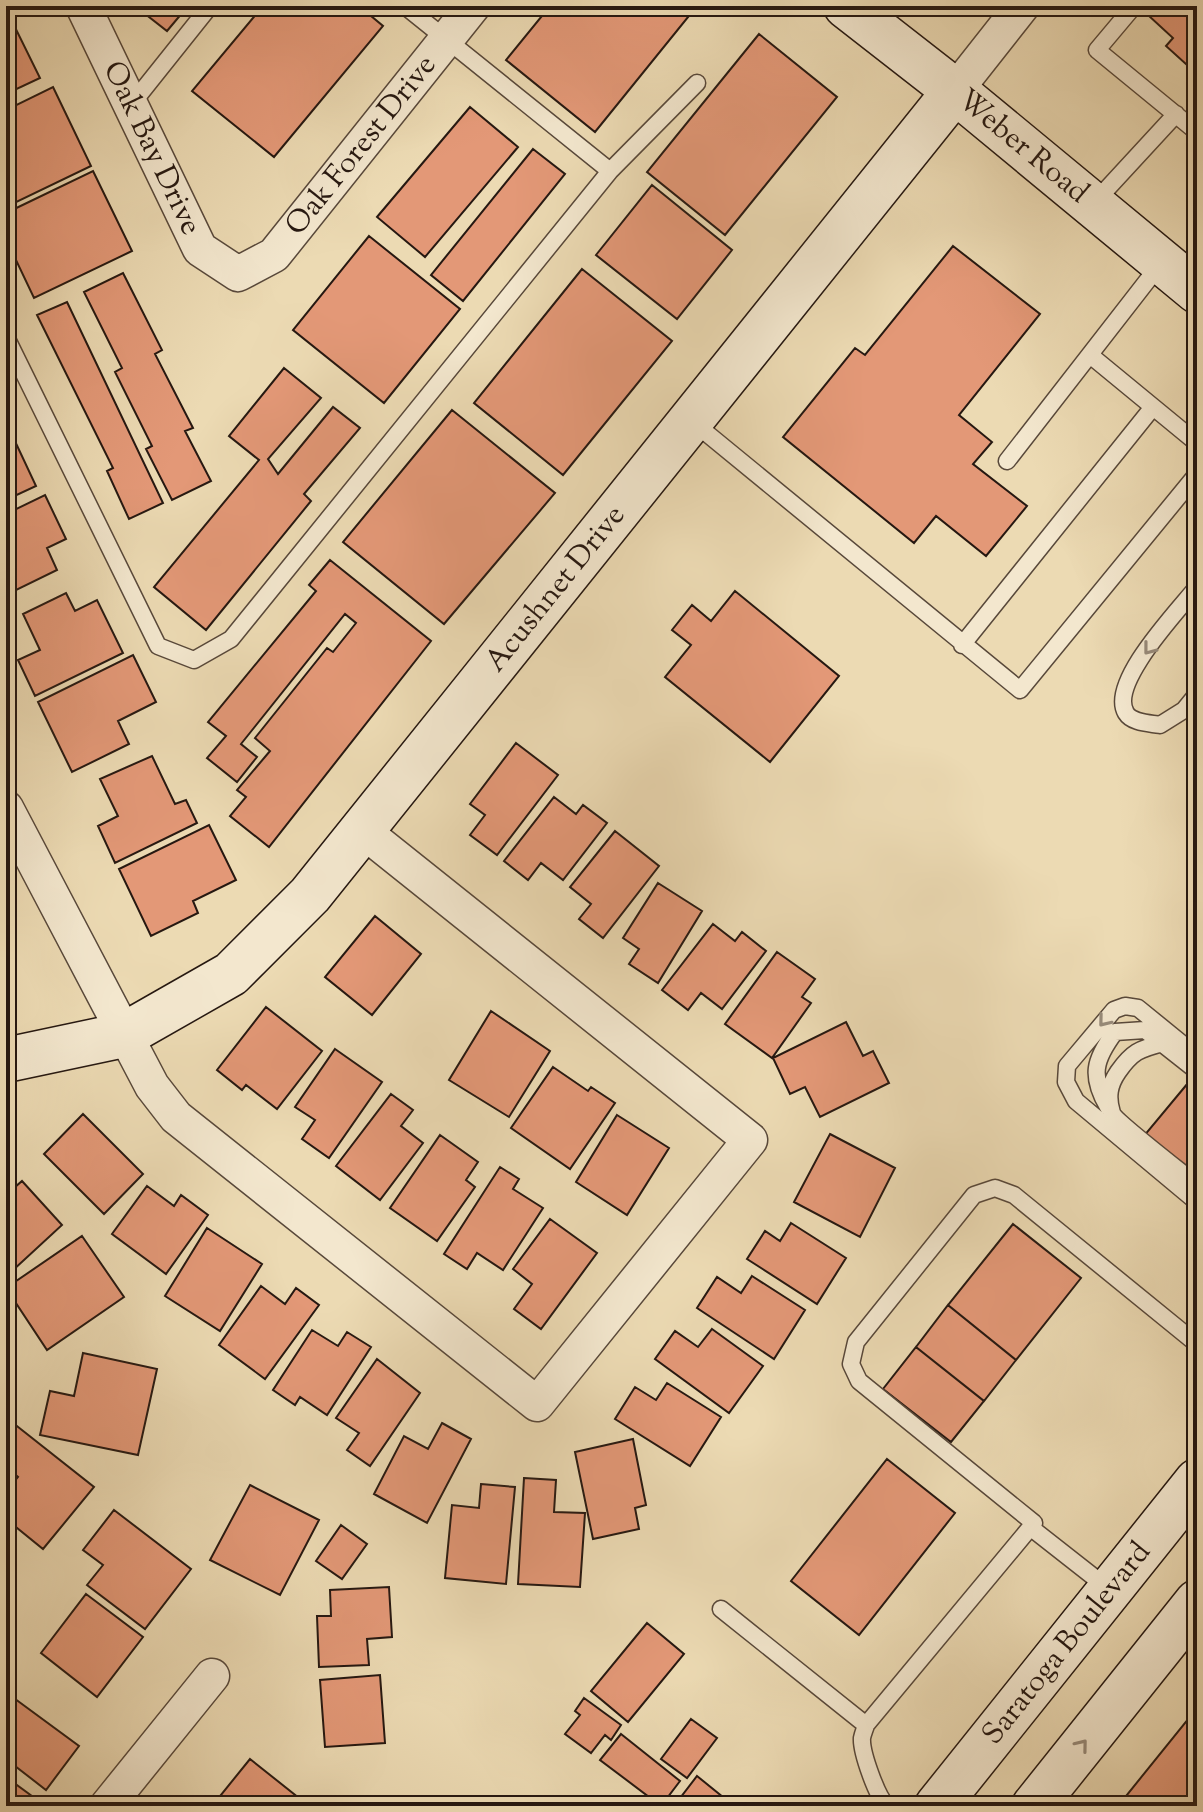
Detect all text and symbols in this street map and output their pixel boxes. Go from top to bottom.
street label: Oak Forest Drive [276,46,447,245]
street label: Oak Bay Drive [91,54,212,242]
street label: Weber Road [947,80,1098,214]
street label: Acushnet Drive [475,496,636,682]
one-way arrow [1144,639,1159,654]
one-way arrow [1099,1012,1114,1027]
street label: Saratoga Boulevard [972,1533,1162,1754]
one-way arrow [1073,1739,1087,1754]

